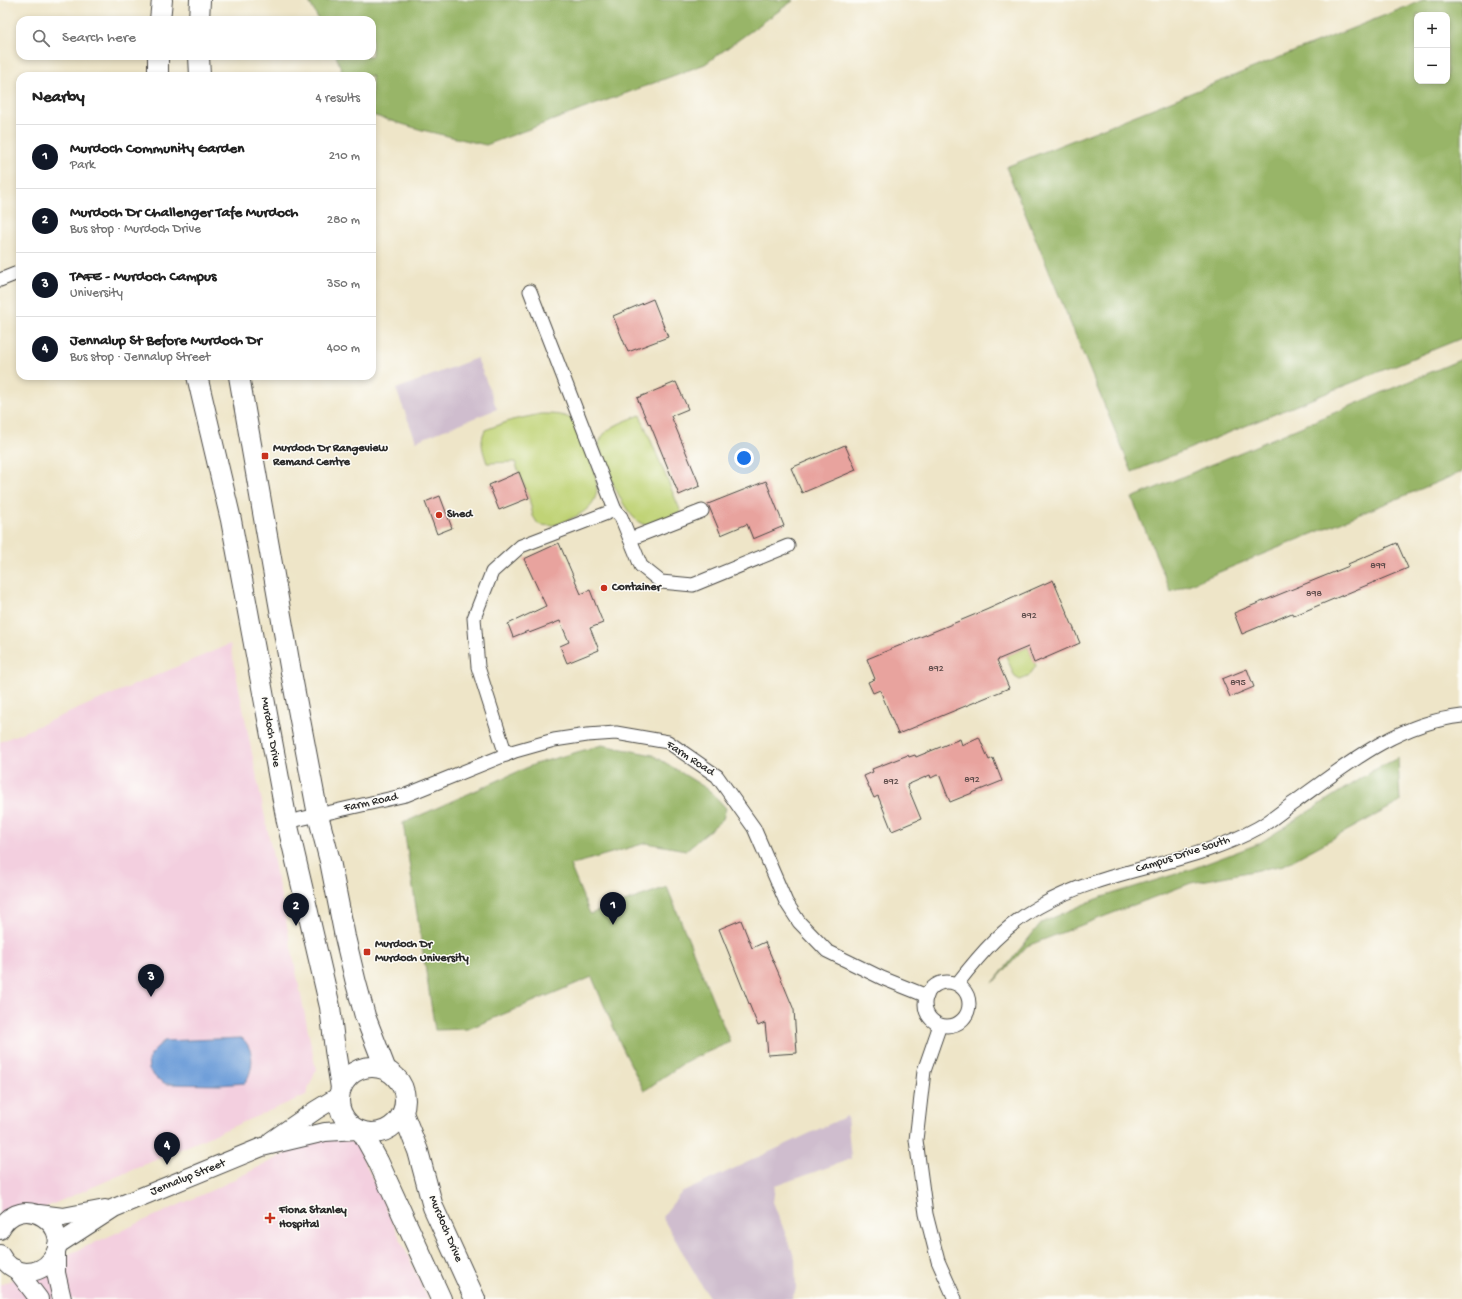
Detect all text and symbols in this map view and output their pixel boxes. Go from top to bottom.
map controls [1414,12,1450,84]
button: + [1414,12,1450,48]
search box [16,16,376,60]
icon: search [30,27,52,49]
text: Search here [62,29,136,47]
button: − [1414,48,1450,84]
text: Nearby [32,88,85,108]
text: 4 results [316,91,360,106]
text: Murdoch Community Garden [70,140,245,158]
text: 1 [42,149,48,164]
text: 210 m [329,149,360,164]
text: Park [70,158,95,173]
text: Murdoch Dr Challenger Tafe Murdoch [70,204,298,222]
text: 2 [42,213,48,228]
text: 280 m [327,213,360,228]
text: Bus stop · Murdoch Drive [70,222,201,237]
text: TAFE - Murdoch Campus [70,268,217,286]
text: 3 [42,277,48,292]
text: 350 m [327,277,360,292]
text: University [70,286,123,301]
text: Jennalup St Before Murdoch Dr [70,332,262,350]
text: 4 [42,341,48,356]
text: 400 m [327,341,360,356]
text: Bus stop · Jennalup Street [70,350,210,365]
place label: Murdoch Dr Rangeview Remand Centre [272,442,388,470]
your location [734,448,754,468]
marker: Murdoch Dr Rangeview Remand Centre [260,451,270,461]
place label: Shed [447,508,474,522]
marker: Shed [434,510,444,520]
house number: 899 [1370,560,1386,572]
place label: Container [611,581,662,595]
marker: Container [599,583,609,593]
house number: 898 [1306,588,1323,600]
house number: 892 [1021,610,1037,622]
house number: 892 [928,663,944,675]
house number: 895 [1230,677,1246,689]
street label: Murdoch Drive [257,696,283,769]
street label: Farm Road [662,738,718,780]
house number: 892 [964,774,980,786]
house number: 892 [883,776,899,788]
street label: Farm Road [342,790,400,816]
street label: Campus Drive South [1134,833,1232,877]
pin: 1 [600,892,626,925]
pin: 2 [283,893,309,926]
place label: Murdoch Dr Murdoch University [375,938,469,966]
marker: Murdoch Dr Murdoch University [362,947,372,957]
pin: 3 [138,964,164,997]
pin: 4 [154,1132,180,1165]
street label: Jennalup Street [148,1156,229,1199]
street label: Murdoch Drive [425,1194,466,1265]
place label: Fiona Stanley Hospital [278,1204,347,1232]
marker: Fiona Stanley Hospital [264,1212,276,1224]

